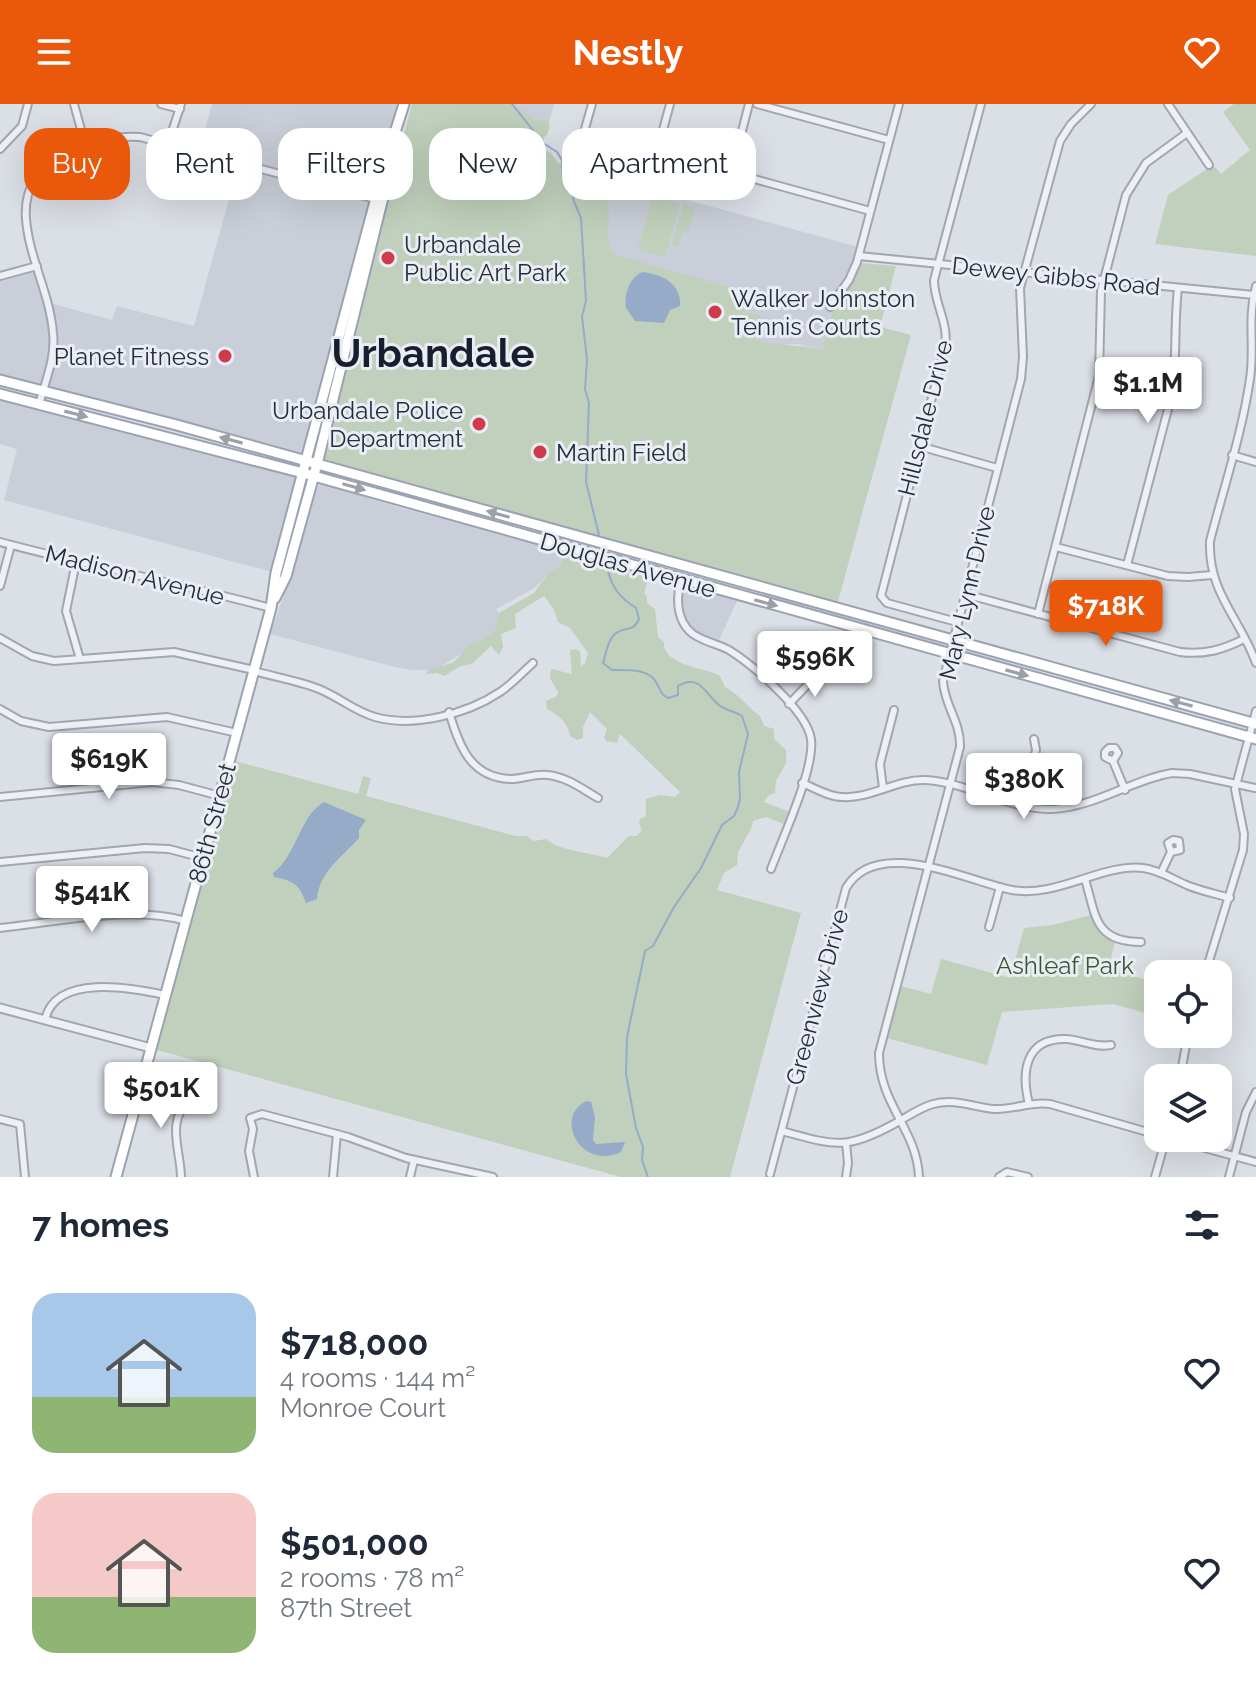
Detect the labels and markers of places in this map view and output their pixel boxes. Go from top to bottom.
place label: Urbandale Public Art Park [404,230,566,287]
marker: Urbandale Public Art Park [379,249,397,267]
place label: Walker Johnston Tennis Courts [731,284,915,341]
marker: Walker Johnston Tennis Courts [706,303,724,321]
place label: Planet Fitness [54,342,209,371]
marker: Planet Fitness [216,347,234,365]
pin: $1.1M [1092,357,1204,425]
place label: Urbandale Police Department [272,396,463,453]
marker: Urbandale Police Department [470,415,488,433]
place label: Martin Field [556,438,687,467]
marker: Martin Field [531,443,549,461]
pin: $718K [1050,580,1162,648]
pin: $596K [759,631,871,699]
pin: $619K [53,733,165,801]
pin: $380K [968,753,1080,821]
pin: $541K [36,866,148,934]
pin: $501K [105,1062,217,1130]

